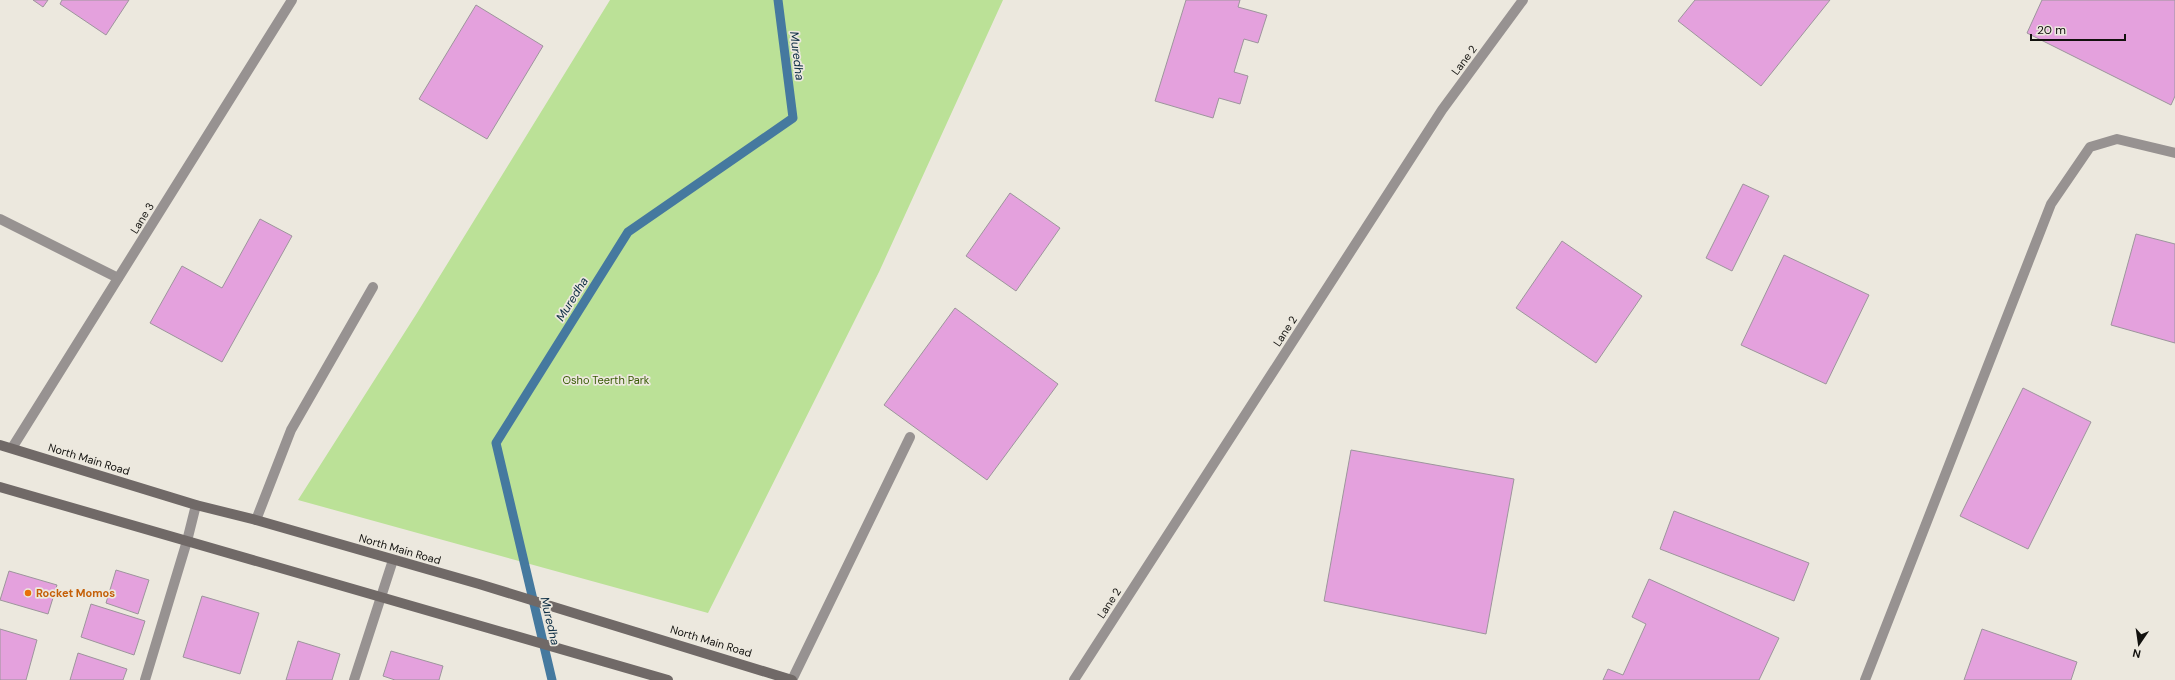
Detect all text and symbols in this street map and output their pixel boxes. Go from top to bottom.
scale bar [2031,16,2125,42]
text: 20 m [2037,22,2066,38]
water label: Muredha [786,31,808,82]
street label: Lane 2 [1448,42,1480,78]
street label: Lane 3 [127,200,157,236]
water label: Muredha [552,274,592,324]
street label: Lane 2 [1270,313,1300,349]
park label: Osho Teerth Park [563,373,650,387]
street label: North Main Road [47,440,132,478]
street label: North Main Road [357,531,443,567]
street label: Lane 2 [1094,585,1124,621]
place label: Rocket Momos [36,586,115,600]
marker: Rocket Momos [23,588,33,598]
water label: Muredha [537,595,563,647]
street label: North Main Road [669,622,754,660]
north arrow [2119,624,2159,664]
text: N [2131,646,2142,661]

